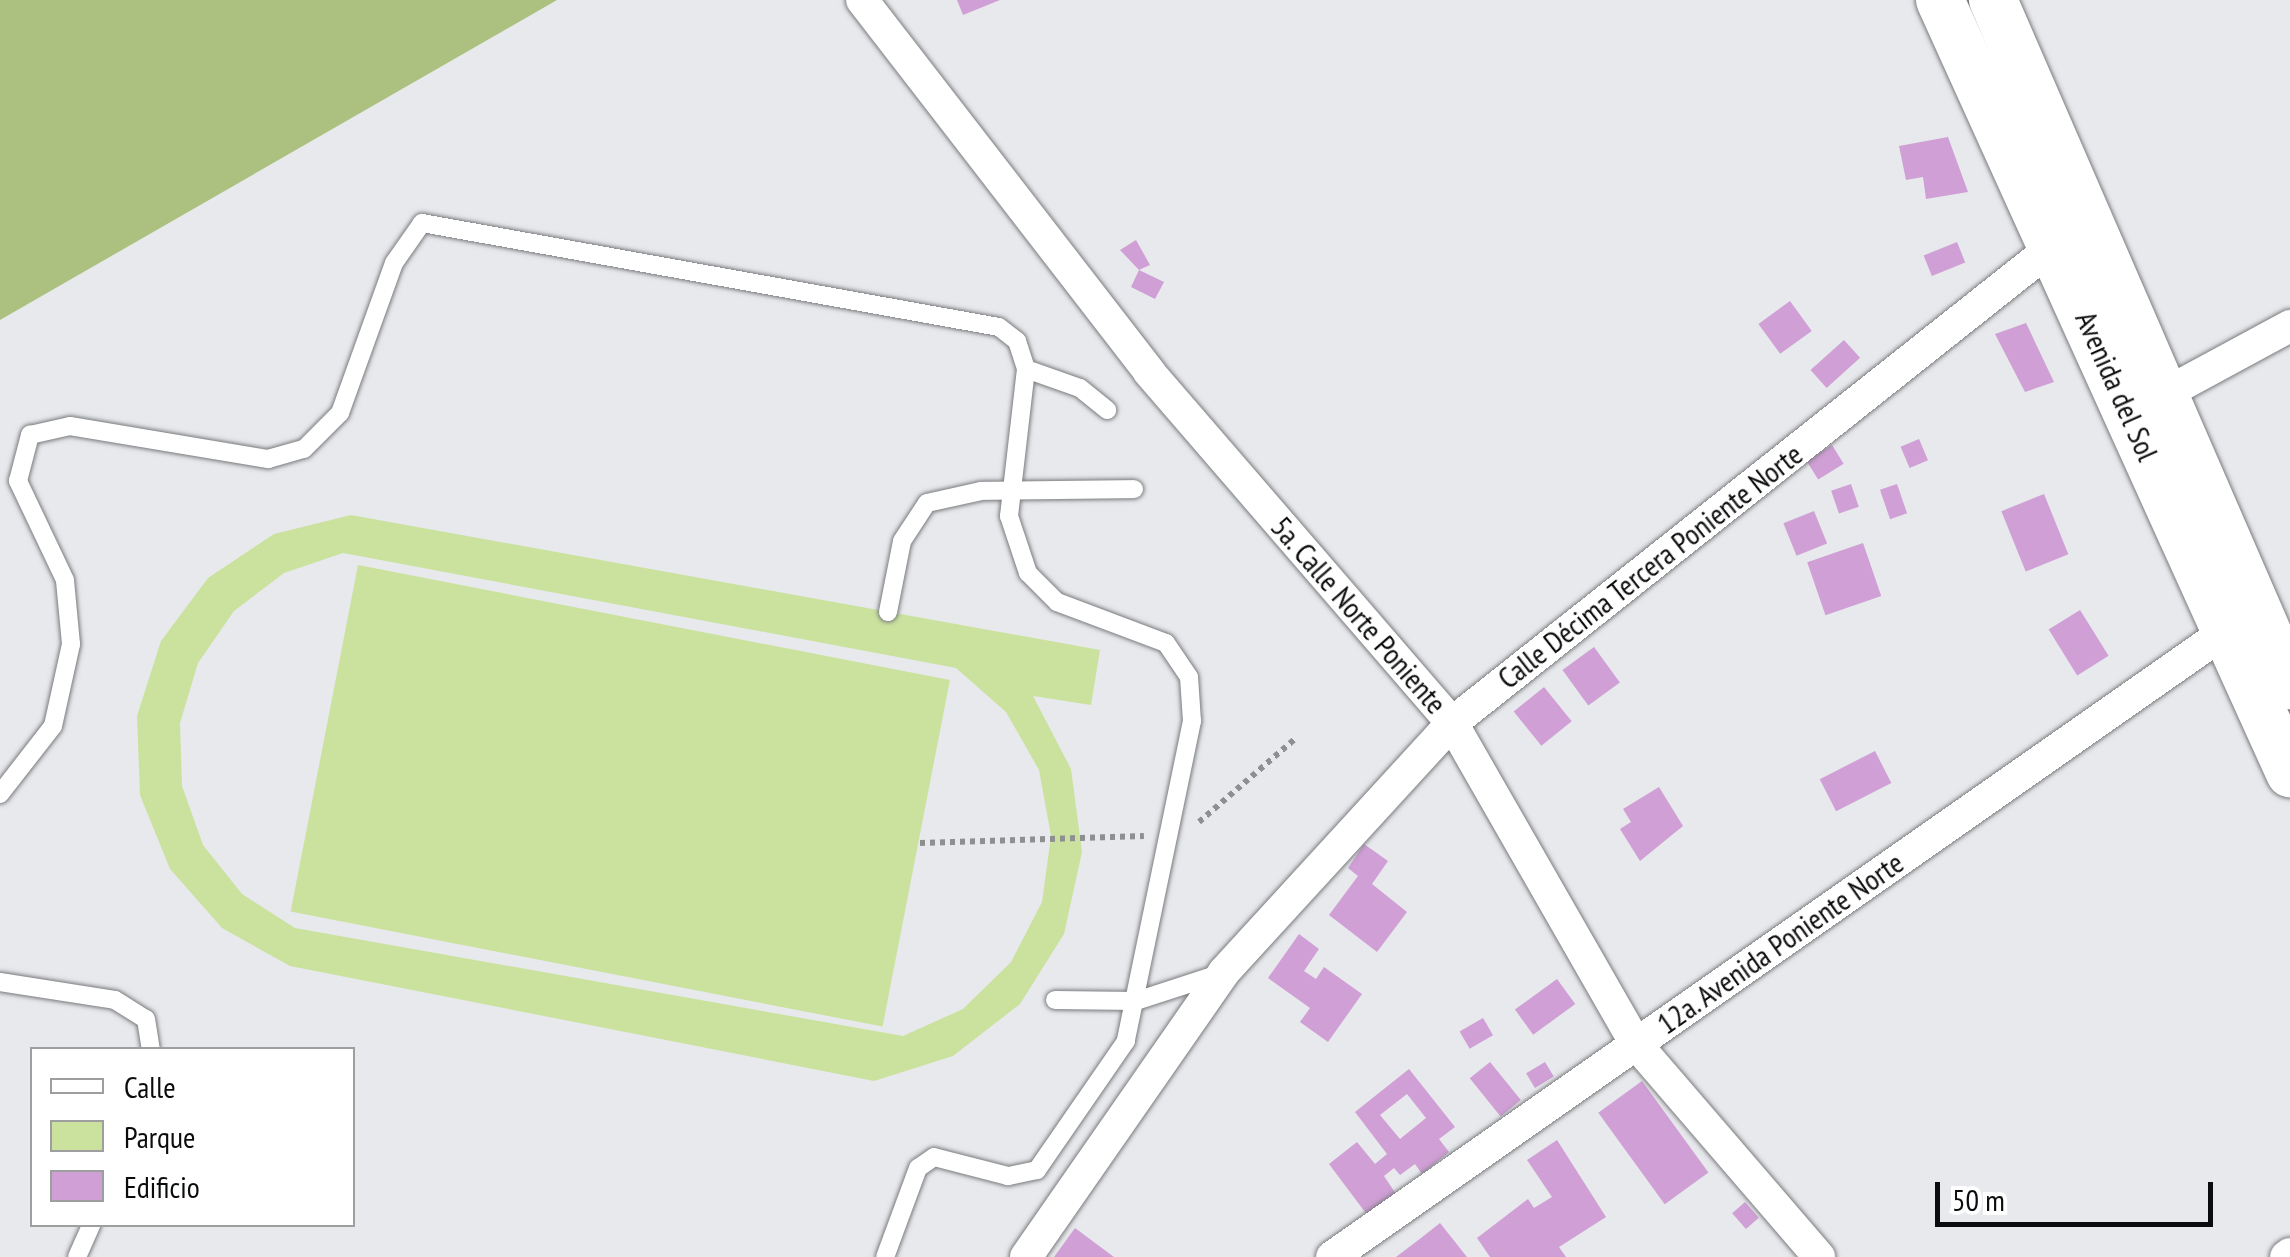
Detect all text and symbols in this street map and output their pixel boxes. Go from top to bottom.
street label: Avenida del Sol [2068,306,2166,466]
street label: Calle Décima Tercera Poniente Norte [1490,436,1810,696]
street label: 5a. Calle Norte Poniente [1263,508,1455,722]
street label: 12a. Avenida Poniente Norte [1649,844,1911,1042]
legend [30,1047,355,1227]
text: Calle [124,1067,176,1106]
text: Parque [124,1117,195,1156]
scale bar [1940,1162,2218,1224]
text: Edificio [124,1167,200,1206]
text: 50 m [1952,1180,2005,1219]

